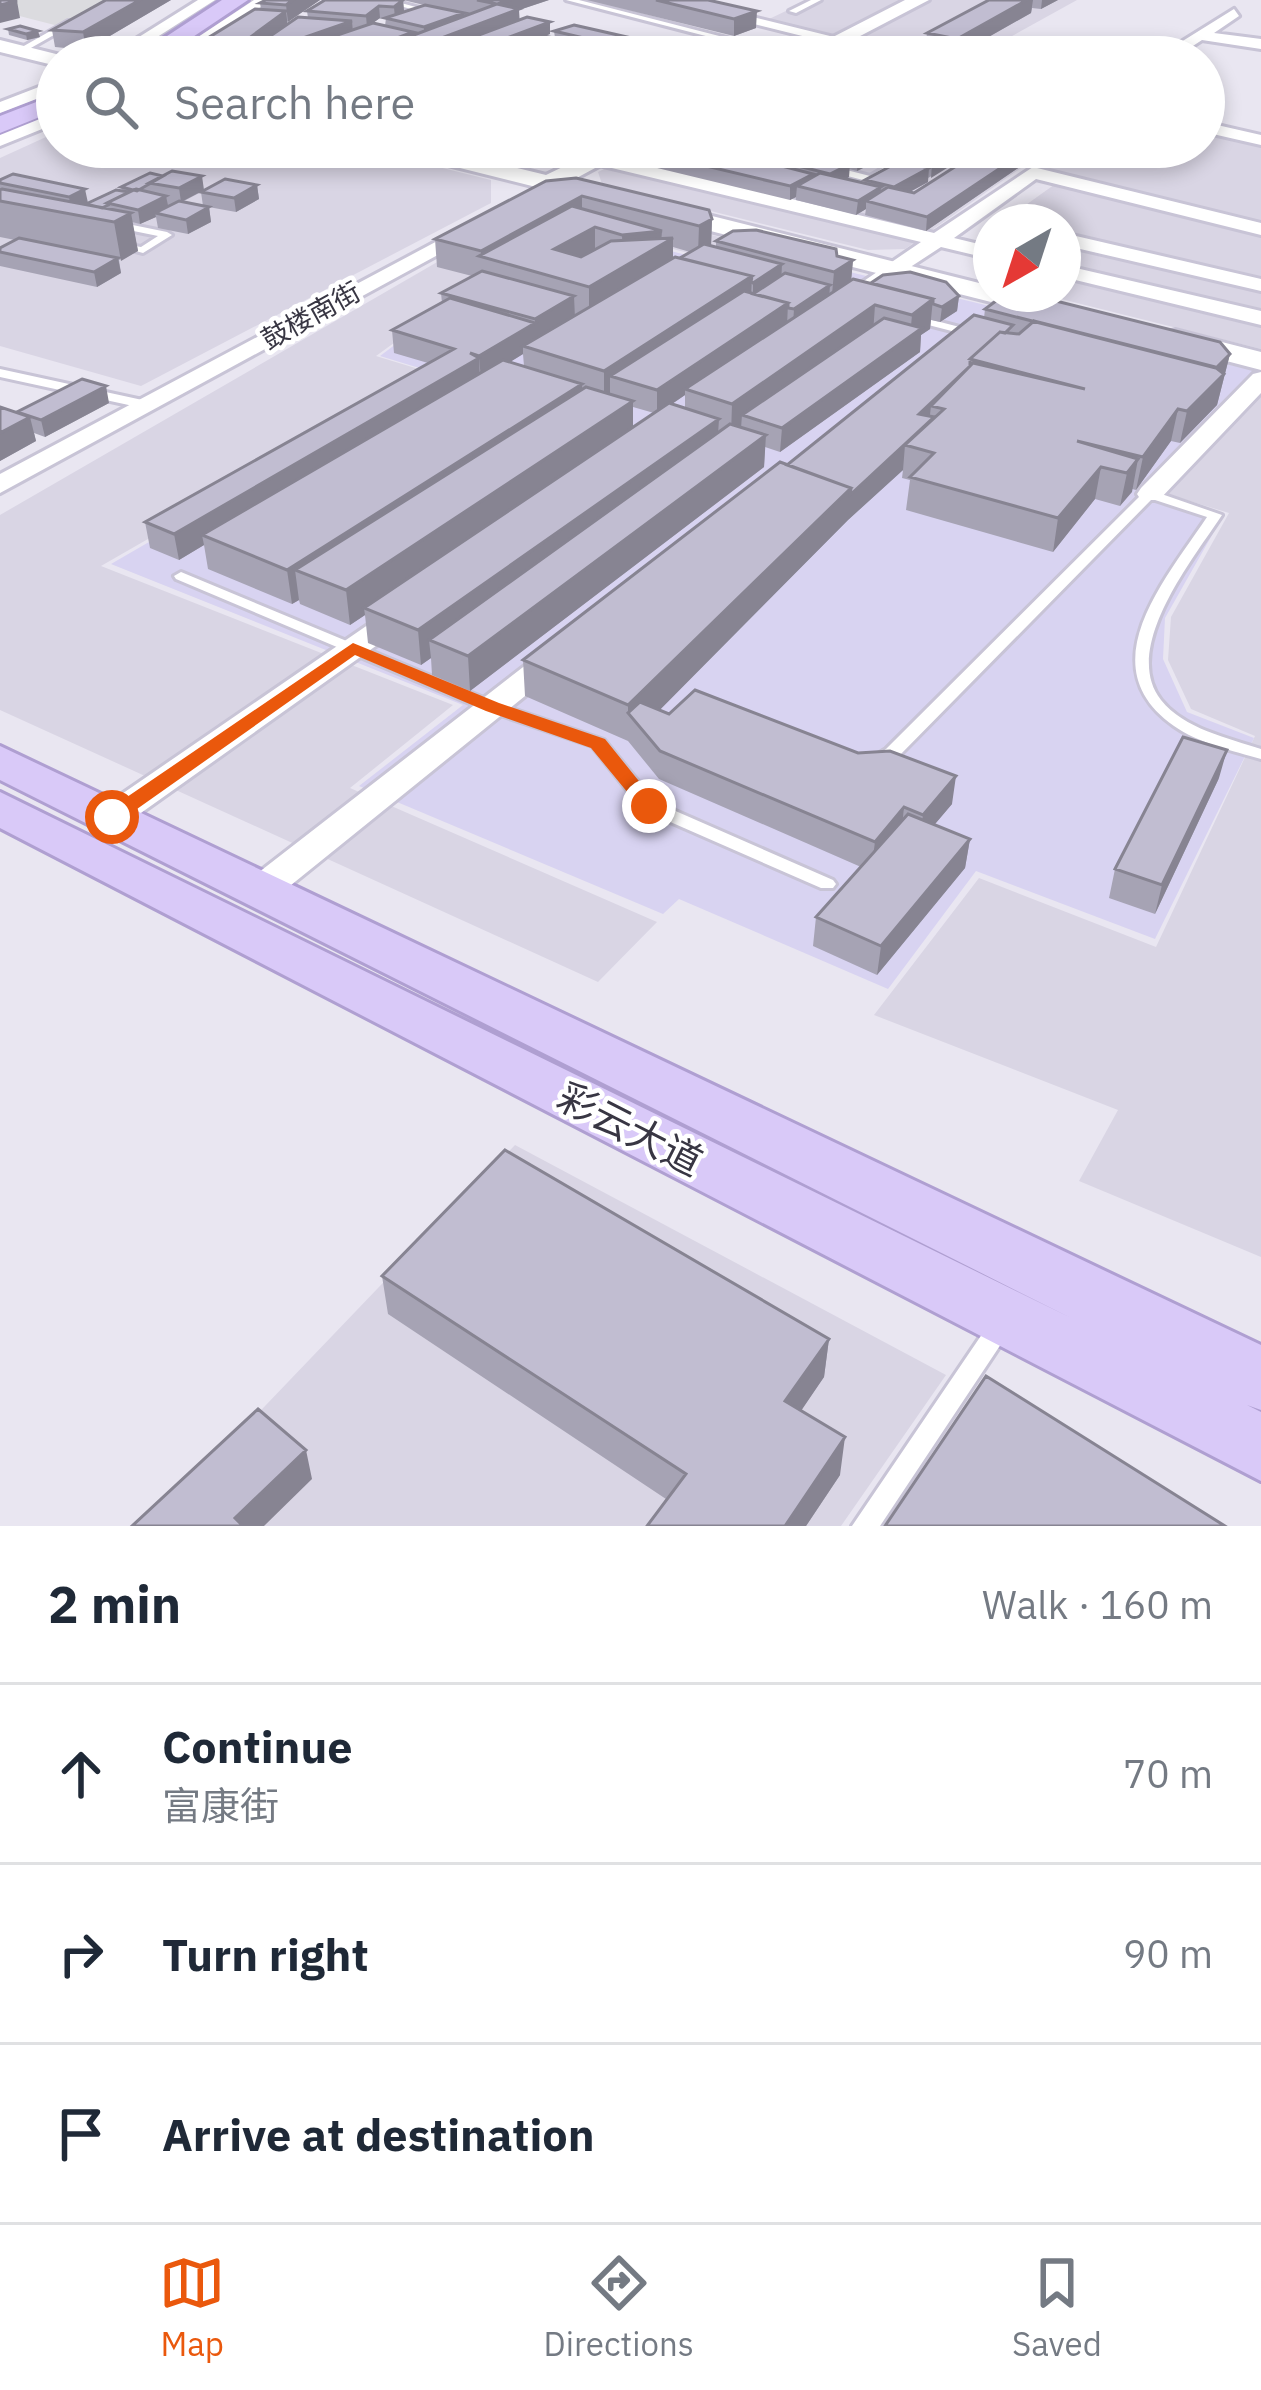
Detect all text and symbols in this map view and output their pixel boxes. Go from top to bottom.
search box [36,36,1225,168]
icon: search [78,69,144,135]
text: Search here [174,73,415,131]
north arrow [973,204,1081,312]
street label: 鼓楼南街 [255,273,366,356]
route end [622,779,676,833]
route start [85,790,139,844]
street label: 彩云大道 [549,1070,711,1187]
text: 2 min [48,1571,181,1637]
text: Walk · 160 m [982,1579,1213,1630]
text: Continue [162,1717,353,1775]
icon: ahead [48,1741,114,1807]
text: 70 m [1123,1748,1213,1799]
text: 富康街 [162,1780,279,1831]
icon: right [48,1921,114,1987]
text: Turn right [162,1925,369,1983]
text: 90 m [1123,1928,1213,1979]
icon: arrive [48,2101,114,2167]
text: Arrive at destination [162,2105,595,2163]
tab: Map [159,2250,225,2365]
tab: Directions [544,2250,694,2365]
tab: Saved [1012,2250,1102,2365]

